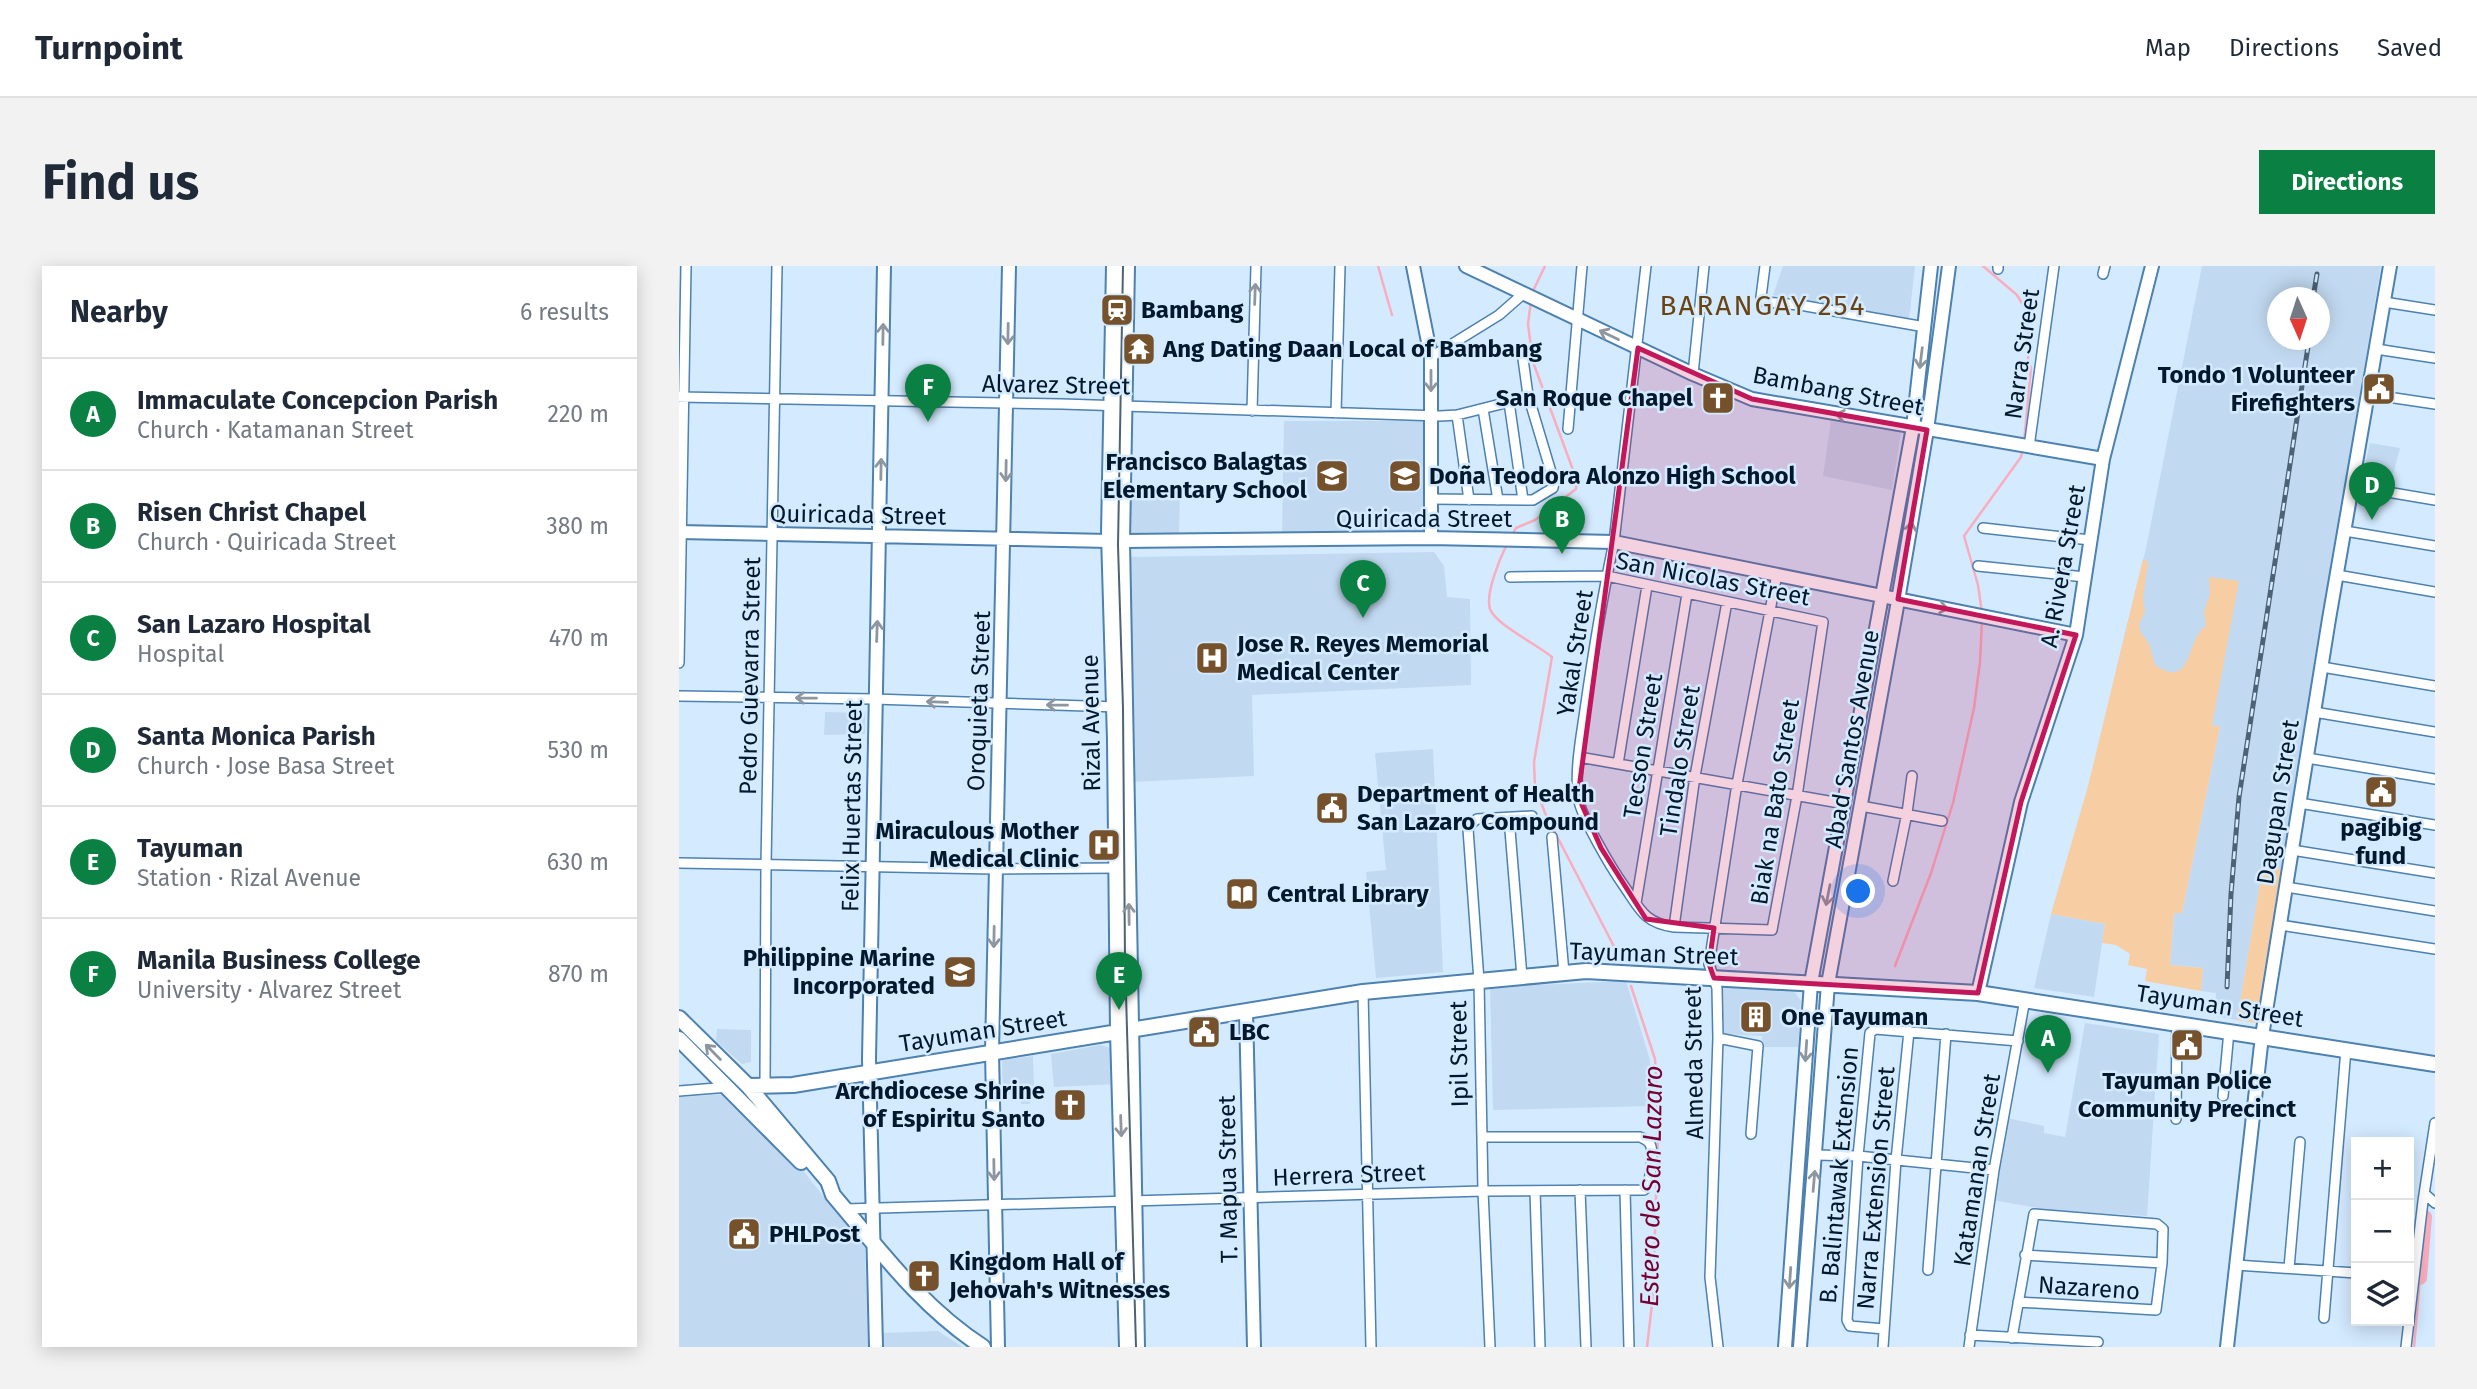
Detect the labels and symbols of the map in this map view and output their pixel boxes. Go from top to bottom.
one-way arrow [1249,282,1262,305]
street label: Narra Street [1999,287,2045,421]
north arrow [2267,287,2330,350]
district label: BARANGAY 254 [1660,289,1866,322]
station icon: Bambang [1098,291,1136,329]
place label: Bambang [1141,296,1244,324]
one-way arrow [1001,322,1015,345]
one-way arrow [876,323,890,346]
one-way arrow [1599,327,1620,341]
temple icon: Ang Dating Daan Local of Bambang [1120,330,1158,368]
place label: Ang Dating Daan Local of Bambang [1162,335,1543,363]
one-way arrow [1915,346,1928,369]
street label: Bambang Street [1750,361,1926,421]
place label: Tondo 1 Volunteer Firefighters [2158,361,2355,417]
pin: F [905,364,951,422]
street label: Alvarez Street [982,370,1131,400]
one-way arrow [1424,370,1438,393]
public building icon: Tondo 1 Volunteer Firefighters [2360,370,2398,408]
church icon: San Roque Chapel [1699,379,1737,417]
place label: San Roque Chapel [1496,384,1694,412]
one-way arrow [1835,409,1858,422]
place label: Francisco Balagtas Elementary School [1103,448,1308,504]
one-way arrow [874,457,888,480]
school or university icon: Francisco Balagtas Elementary School [1313,457,1351,495]
school or university icon: Doña Teodora Alonzo High School [1386,457,1424,495]
one-way arrow [999,459,1012,482]
place label: Doña Teodora Alonzo High School [1429,462,1796,490]
pin: D [2349,462,2395,520]
street label: A. Rivera Street [2035,482,2091,650]
pin: B [1539,496,1585,554]
street label: Quiricada Street [770,499,947,531]
street label: Quiricada Street [1336,505,1513,533]
one-way arrow [1904,521,1917,543]
street label: San Nicolas Street [1614,546,1813,612]
street label: Pedro Guevarra Street [734,556,766,795]
pin: C [1340,560,1386,618]
street label: Yakal Street [1551,587,1599,718]
one-way arrow [1926,601,1949,614]
street label: Oroquieta Street [962,610,996,792]
one-way arrow [870,620,883,643]
street label: Abad Santos Avenue [1819,628,1885,850]
place label: Jose R. Reyes Memorial Medical Center [1236,630,1489,686]
hospital icon: Jose R. Reyes Memorial Medical Center [1193,639,1231,677]
street label: Rizal Avenue [1076,654,1106,792]
street label: Tecson Street [1618,671,1668,820]
street label: Tindalo Street [1654,683,1706,839]
one-way arrow [795,691,818,705]
one-way arrow [926,695,949,708]
street label: Biak na Bato Street [1745,697,1805,907]
street label: Felix Huertas Street [836,699,868,912]
one-way arrow [1046,699,1069,712]
street label: Dagupan Street [2251,717,2305,887]
public building icon: pagibig fund [2362,773,2400,811]
place label: Department of Health San Lazaro Compound [1357,780,1599,836]
public building icon: Department of Health San Lazaro Compound [1313,789,1351,827]
place label: pagibig fund [2340,814,2422,870]
place label: Miraculous Mother Medical Clinic [876,817,1079,873]
hospital icon: Miraculous Mother Medical Clinic [1085,826,1123,864]
your location [1841,874,1875,908]
library icon: Central Library [1223,875,1261,913]
place label: Central Library [1267,880,1429,908]
one-way arrow [1820,883,1834,906]
one-way arrow [1123,902,1136,925]
one-way arrow [987,925,1001,948]
street label: Tayuman Street [1569,937,1739,971]
place label: Philippine Marine Incorporated [743,944,935,1000]
pin: E [1096,952,1142,1010]
school or university icon: Philippine Marine Incorporated [941,953,979,991]
street label: Tayuman Street [2134,979,2306,1033]
street label: Almeda Street [1679,986,1709,1140]
building icon: One Tayuman [1737,998,1775,1036]
street label: Ipil Street [1444,1000,1474,1108]
place label: One Tayuman [1781,1003,1928,1031]
street label: Tayuman Street [897,1004,1069,1058]
public building icon: LBC [1185,1013,1223,1051]
pin: A [2025,1015,2071,1073]
place label: LBC [1229,1018,1270,1046]
public building icon: Tayuman Police Community Precinct [2168,1026,2206,1064]
one-way arrow [1799,1039,1812,1062]
one-way arrow [705,1044,722,1061]
street label: B. Balintawak Extension [1814,1045,1864,1305]
water label: Estero de San Lazaro [1634,1065,1669,1307]
street label: Narra Extension Street [1851,1065,1901,1311]
place label: Tayuman Police Community Precinct [2078,1067,2297,1123]
street label: Katamanan Street [1948,1071,2006,1268]
place label: Archdiocese Shrine of Espiritu Santo [835,1077,1045,1133]
church icon: Archdiocese Shrine of Espiritu Santo [1051,1086,1089,1124]
street label: T. Mapua Street [1213,1095,1243,1263]
one-way arrow [1114,1114,1128,1137]
one-way arrow [987,1158,1001,1181]
street label: Herrera Street [1272,1158,1426,1192]
one-way arrow [1808,1171,1821,1193]
public building icon: PHLPost [725,1215,763,1253]
place label: PHLPost [769,1220,861,1248]
place label: Kingdom Hall of Jehovah's Witnesses [948,1248,1171,1304]
church icon: Kingdom Hall of Jehovah's Witnesses [905,1257,943,1295]
one-way arrow [1783,1266,1796,1288]
street label: Nazareno [2037,1270,2141,1306]

